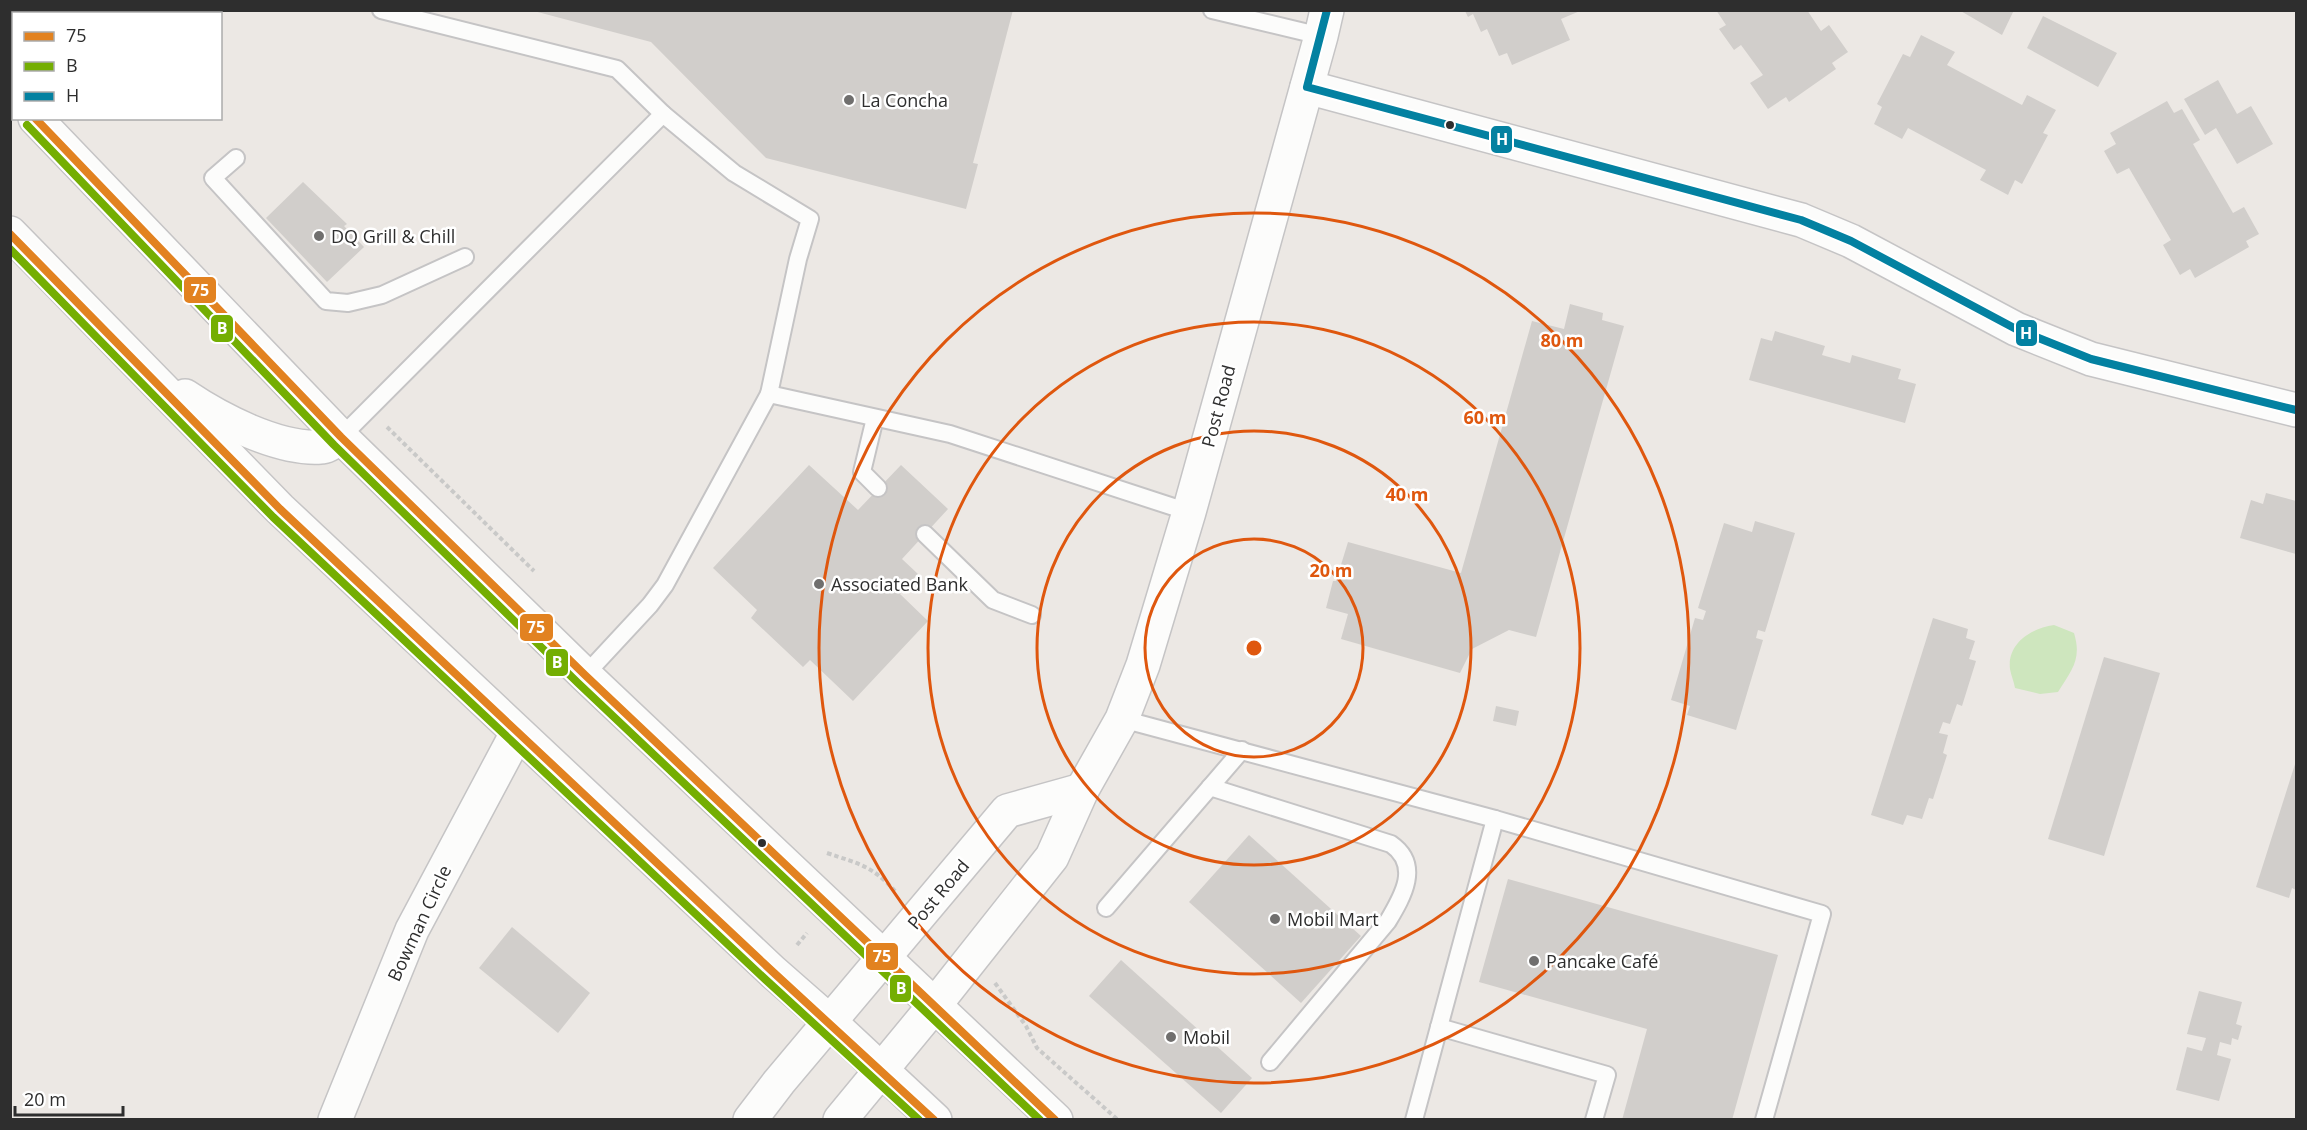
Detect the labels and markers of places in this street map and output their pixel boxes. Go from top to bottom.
place label: La Concha [861,88,948,112]
marker: La Concha [842,93,856,107]
unlabelled marker [1444,119,1456,131]
place label: DQ Grill & Chill [331,224,455,248]
marker: DQ Grill & Chill [312,229,326,243]
place label: Associated Bank [831,572,968,596]
marker: Associated Bank [812,577,826,591]
centre of rings [1244,638,1264,658]
unlabelled marker [756,837,768,849]
place label: Mobil Mart [1287,907,1379,931]
marker: Mobil Mart [1268,912,1282,926]
place label: Pancake Café [1546,949,1658,973]
marker: Pancake Café [1527,954,1541,968]
place label: Mobil [1183,1025,1230,1049]
marker: Mobil [1164,1030,1178,1044]

